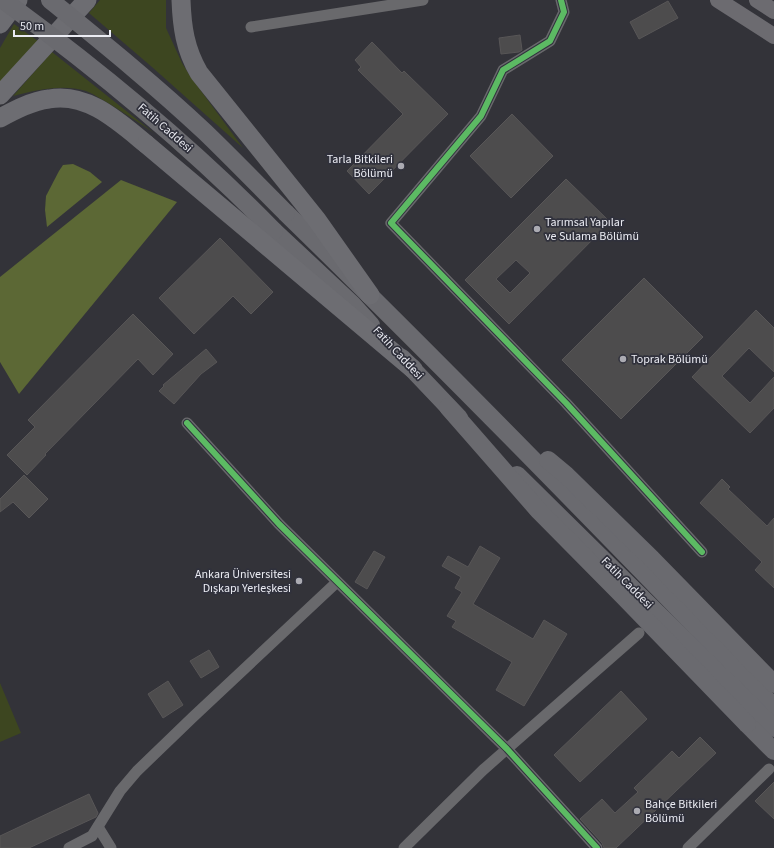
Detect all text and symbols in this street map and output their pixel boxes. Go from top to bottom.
scale bar [14,12,110,38]
text: 50 m [20,18,44,35]
street label: Fatih Caddesi [134,99,196,157]
place label: Tarla Bitkileri Bölümü [327,151,393,182]
marker: Tarla Bitkileri Bölümü [396,161,406,171]
place label: Tarımsal Yapılar ve Sulama Bölümü [545,214,639,245]
marker: Tarımsal Yapılar ve Sulama Bölümü [532,224,542,234]
street label: Fatih Caddesi [369,323,427,384]
place label: Toprak Bölümü [631,351,708,368]
marker: Toprak Bölümü [618,354,628,364]
street label: Fatih Caddesi [597,553,657,613]
place label: Ankara Üniversitesi Dışkapı Yerleşkesi [195,566,291,597]
marker: Ankara Üniversitesi Dışkapı Yerleşkesi [294,576,304,586]
place label: Bahçe Bitkileri Bölümü [645,796,717,827]
marker: Bahçe Bitkileri Bölümü [632,806,642,816]

